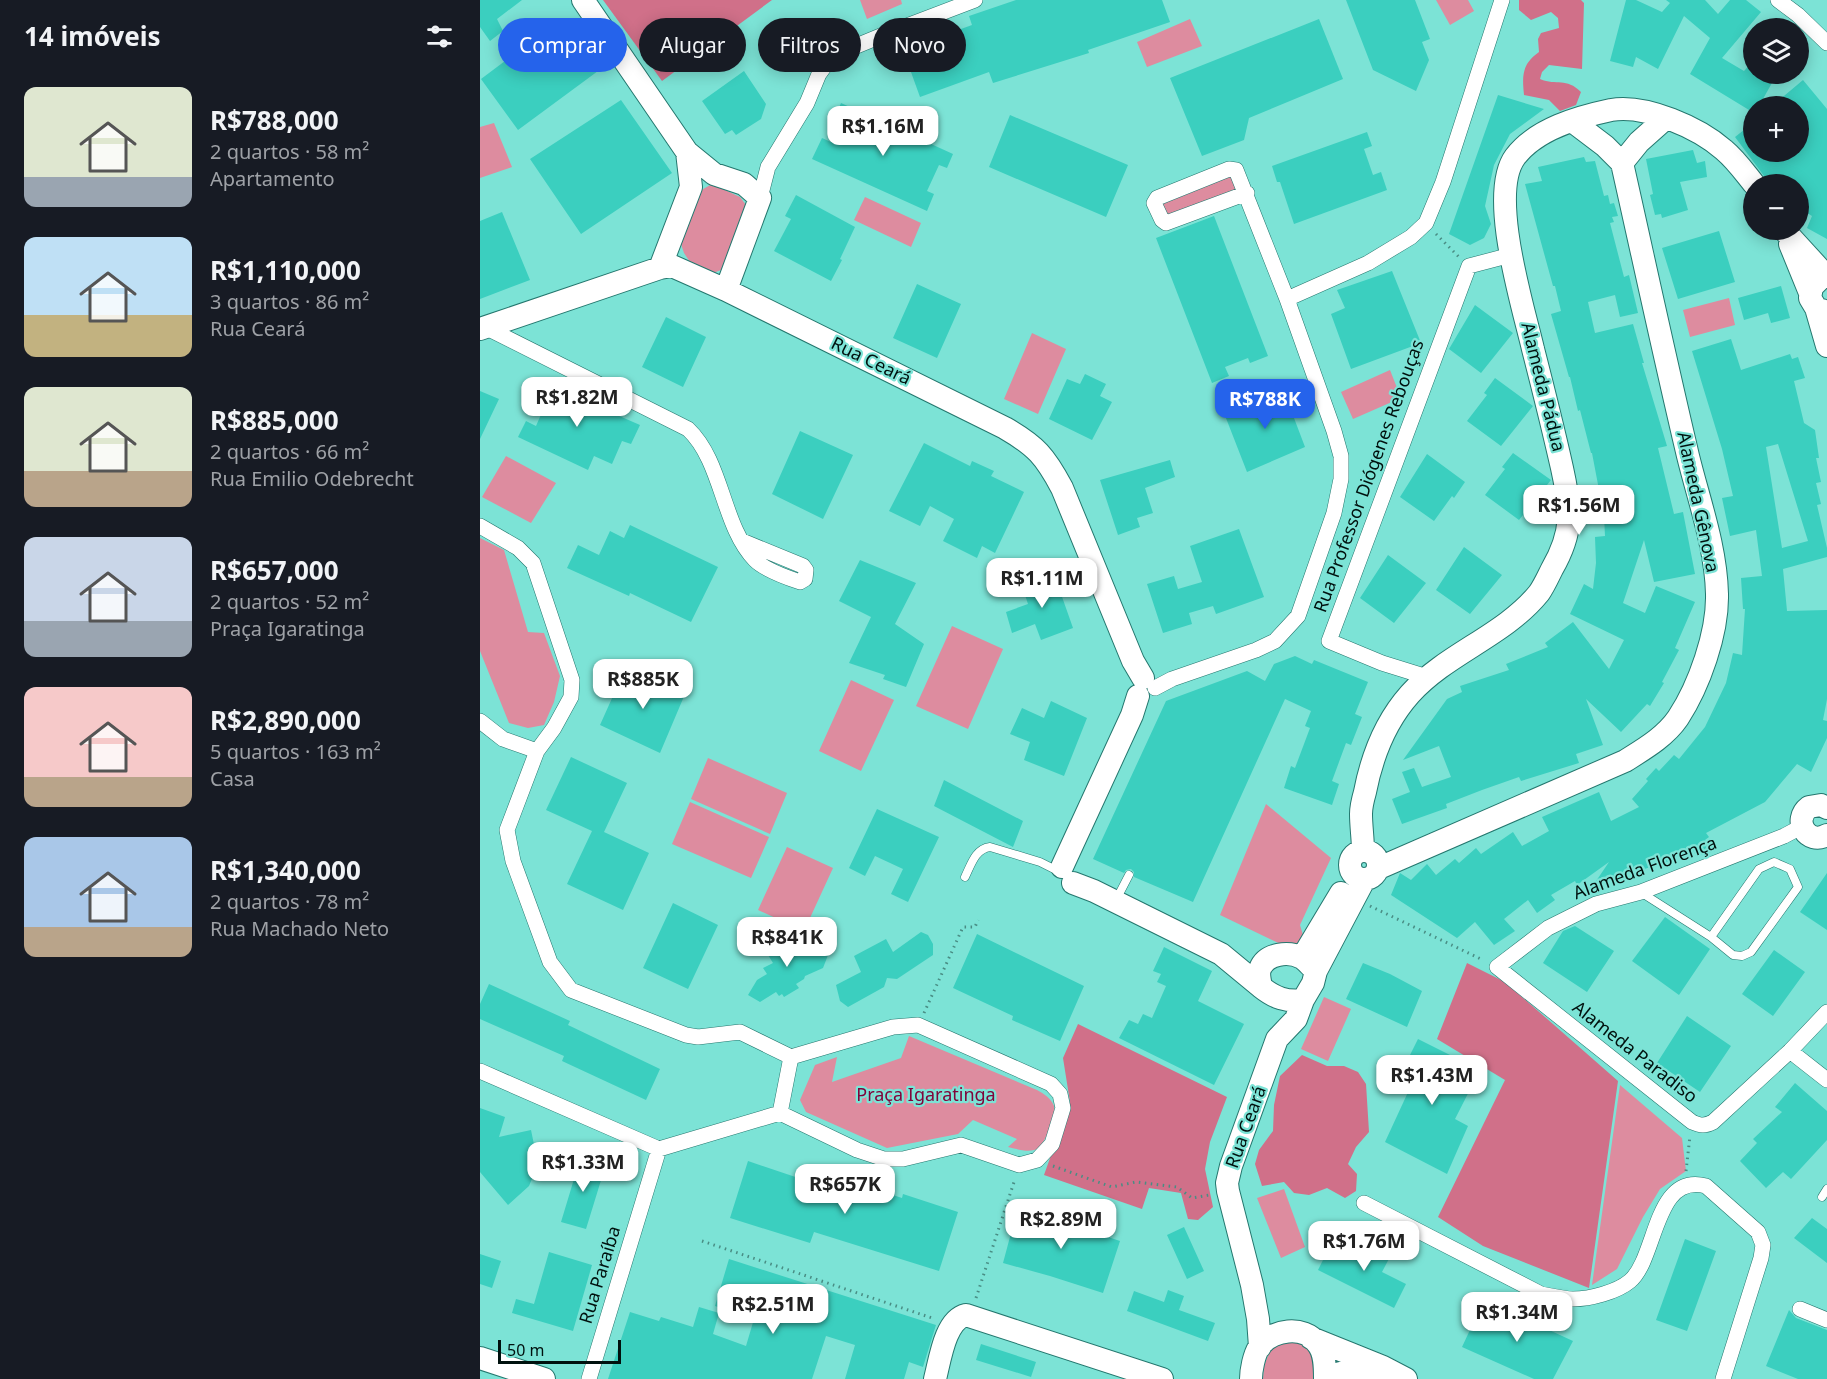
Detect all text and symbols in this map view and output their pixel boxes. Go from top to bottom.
text: 14 imóveis [24,18,161,54]
chip: Comprar [498,18,627,72]
chip: Alugar [639,18,746,72]
chip: Filtros [758,18,861,72]
chip: Novo [873,18,966,72]
map controls [1743,18,1809,240]
button: layers [1743,18,1809,84]
icon: filters [423,20,456,53]
button: + [1743,96,1809,162]
text: R$788,000 [210,102,339,138]
pin: R$1.16M [828,106,938,157]
icon: home [72,111,144,183]
text: R$1.16M [841,112,925,139]
text: 2 quartos · 58 m² [210,138,369,165]
text: Apartamento [210,165,335,192]
button: − [1743,174,1809,240]
text: R$1,110,000 [210,252,361,288]
icon: home [72,261,144,333]
text: 3 quartos · 86 m² [210,288,369,315]
text: Rua Ceará [210,315,305,342]
street label: Alameda Pádua [1516,320,1572,454]
street label: Rua Ceará [828,330,915,390]
street label: Rua Professor Diógenes Rebouças [1307,336,1429,615]
pin: R$1.82M [522,377,632,428]
pin: R$788K [1216,379,1314,430]
text: R$1.82M [535,383,619,410]
text: R$788K [1229,385,1301,412]
text: R$885,000 [210,402,339,438]
icon: home [72,411,144,483]
street label: Alameda Gênova [1672,429,1726,574]
text: 2 quartos · 66 m² [210,438,369,465]
text: Rua Emilio Odebrecht [210,465,414,492]
pin: R$1.56M [1524,485,1634,536]
text: R$1.56M [1537,491,1621,518]
text: R$657,000 [210,552,339,588]
pin: R$1.11M [987,558,1097,609]
icon: home [72,561,144,633]
text: R$1.11M [1000,564,1084,591]
text: 2 quartos · 52 m² [210,588,369,615]
text: Praça Igaratinga [210,615,365,642]
pin: R$885K [594,659,692,710]
text: R$885K [607,665,679,692]
text: R$2,890,000 [210,702,361,738]
icon: home [72,711,144,783]
text: 5 quartos · 163 m² [210,738,381,765]
text: Casa [210,765,255,792]
street label: Alameda Florença [1570,830,1720,904]
text: R$1,340,000 [210,852,361,888]
icon: home [72,861,144,933]
text: 2 quartos · 78 m² [210,888,369,915]
text: Rua Machado Neto [210,915,389,942]
pin: R$841K [738,917,836,968]
text: R$841K [751,923,823,950]
street label: Alameda Paradiso [1568,995,1703,1108]
pin: R$1.43M [1377,1055,1487,1106]
text: R$1.43M [1390,1061,1474,1088]
park label: Praça Igaratinga [856,1082,996,1106]
street label: Rua Ceará [1219,1082,1271,1171]
pin: R$1.33M [528,1142,638,1193]
text: R$1.33M [541,1148,625,1175]
pin: R$657K [796,1164,894,1215]
text: R$657K [809,1170,881,1197]
pin: R$2.89M [1006,1199,1116,1250]
text: R$2.89M [1019,1205,1103,1232]
pin: R$1.76M [1309,1221,1419,1272]
street label: Rua Paraíba [573,1223,625,1327]
text: R$1.76M [1322,1227,1406,1254]
pin: R$2.51M [718,1284,828,1335]
text: R$2.51M [731,1290,815,1317]
pin: R$1.34M [1462,1292,1572,1343]
text: R$1.34M [1475,1298,1559,1325]
scale bar [498,1337,621,1364]
text: 50 m [507,1339,544,1361]

